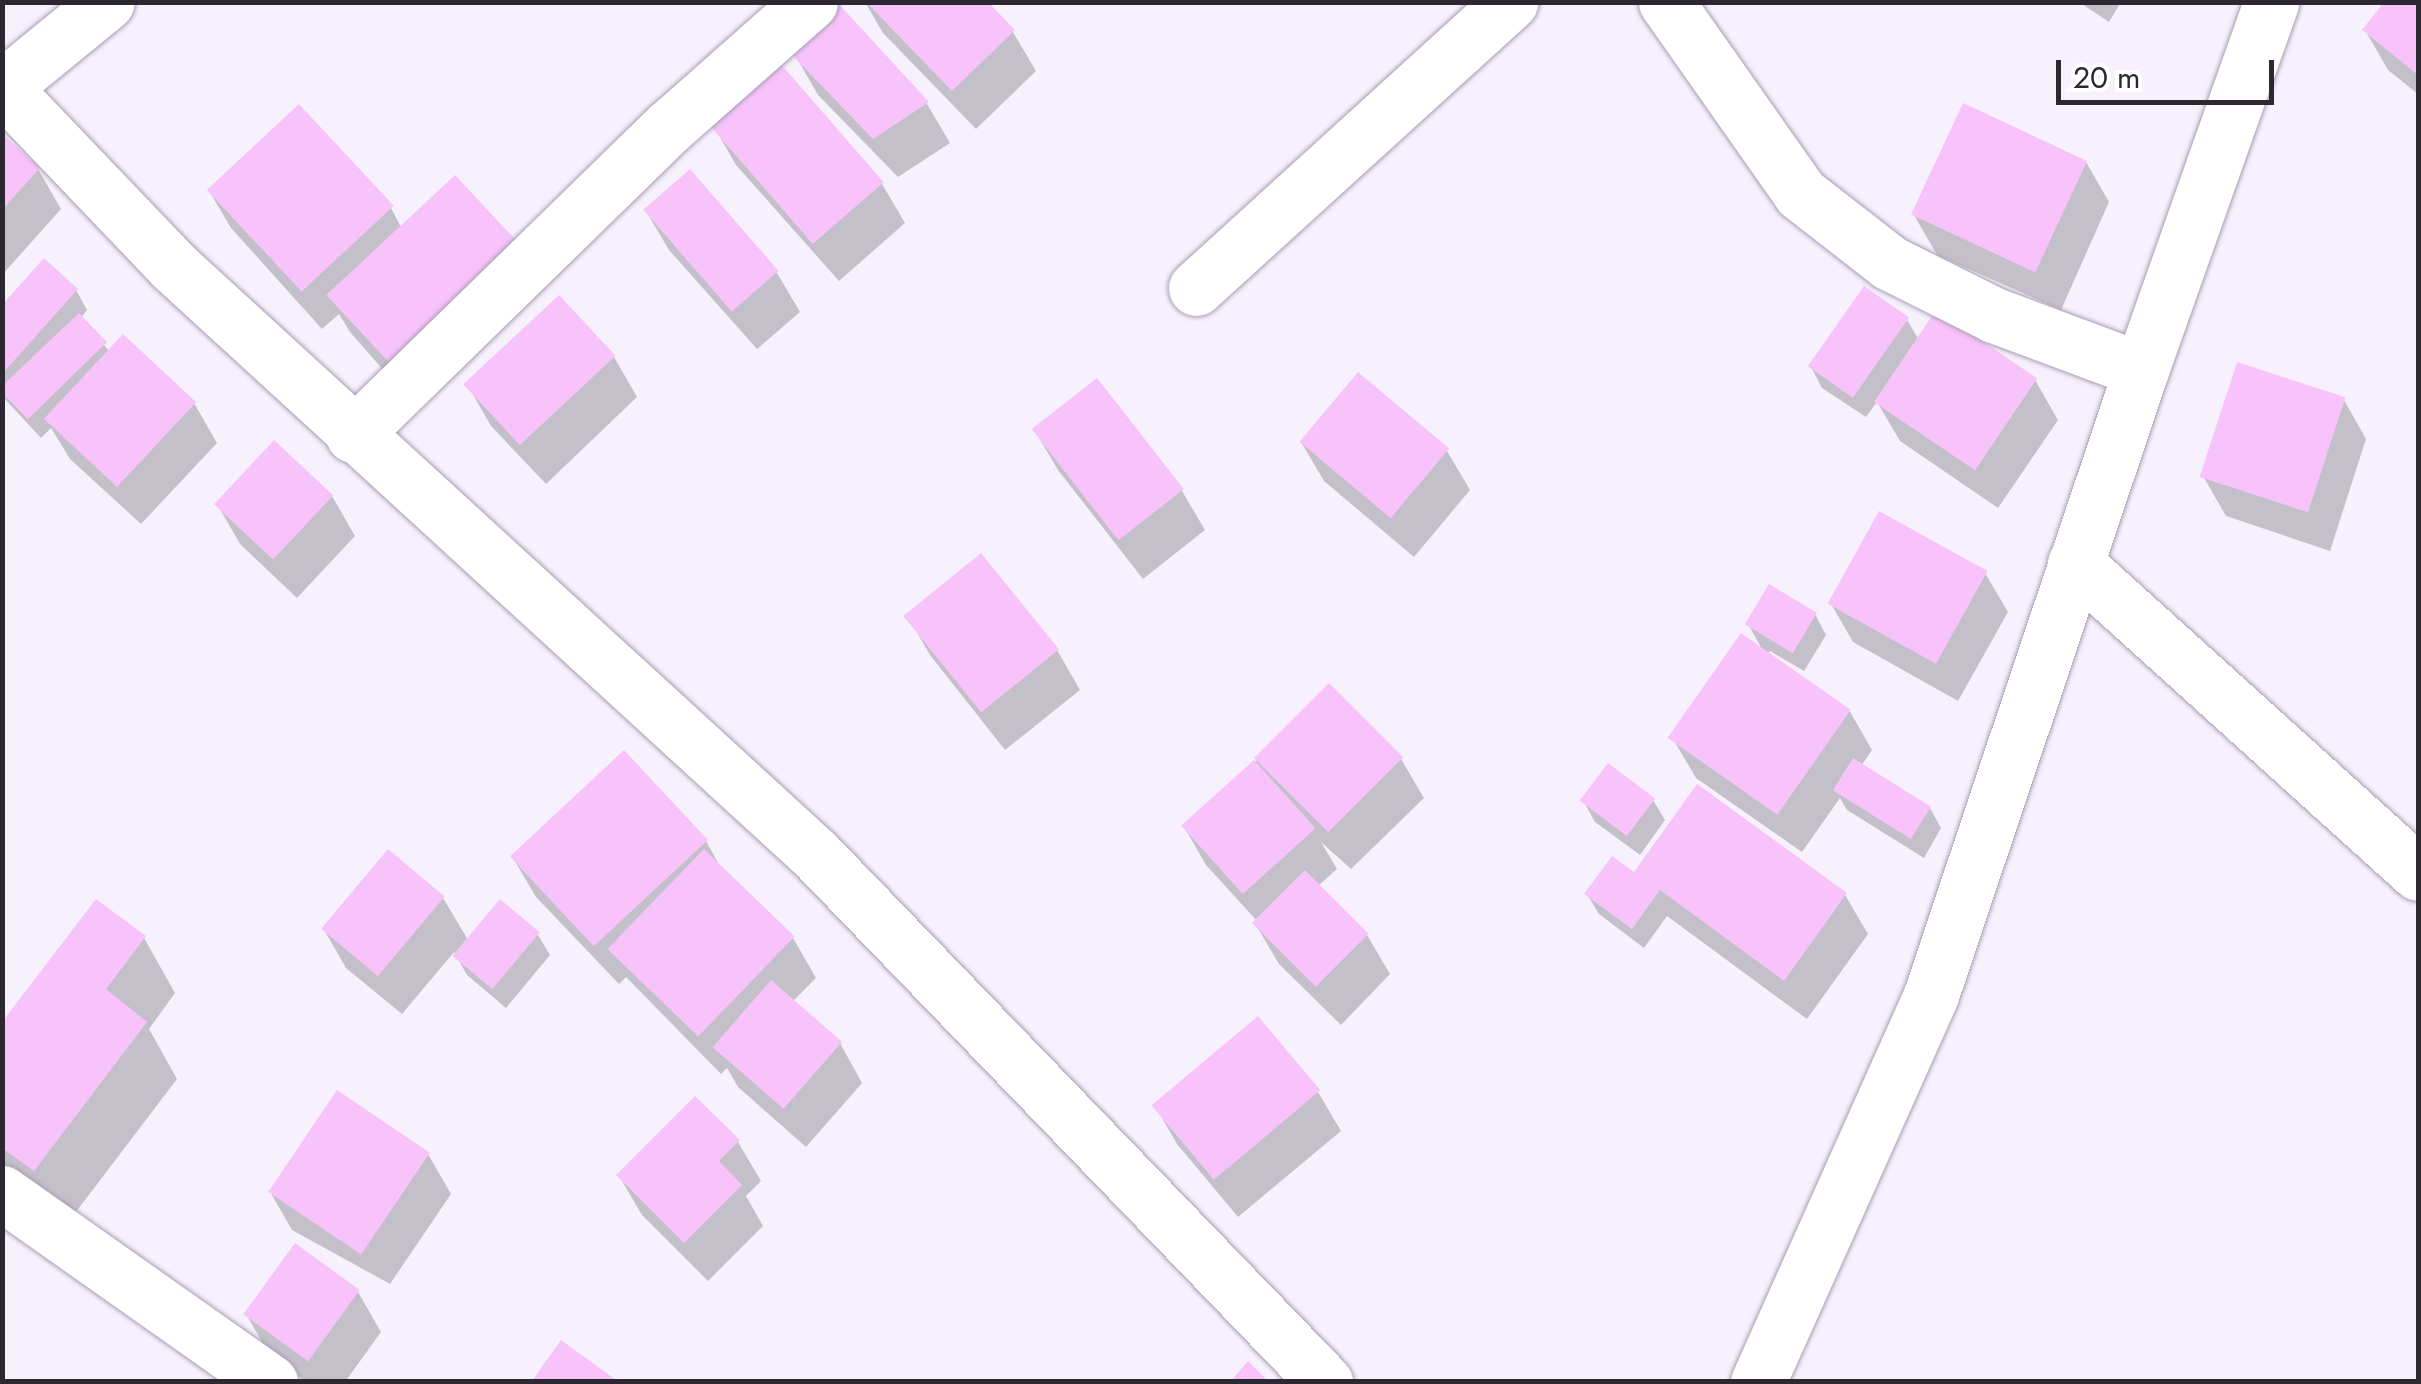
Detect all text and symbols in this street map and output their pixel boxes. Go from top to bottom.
scale bar [2061,40,2278,102]
text: 20 m [2073,56,2140,99]

